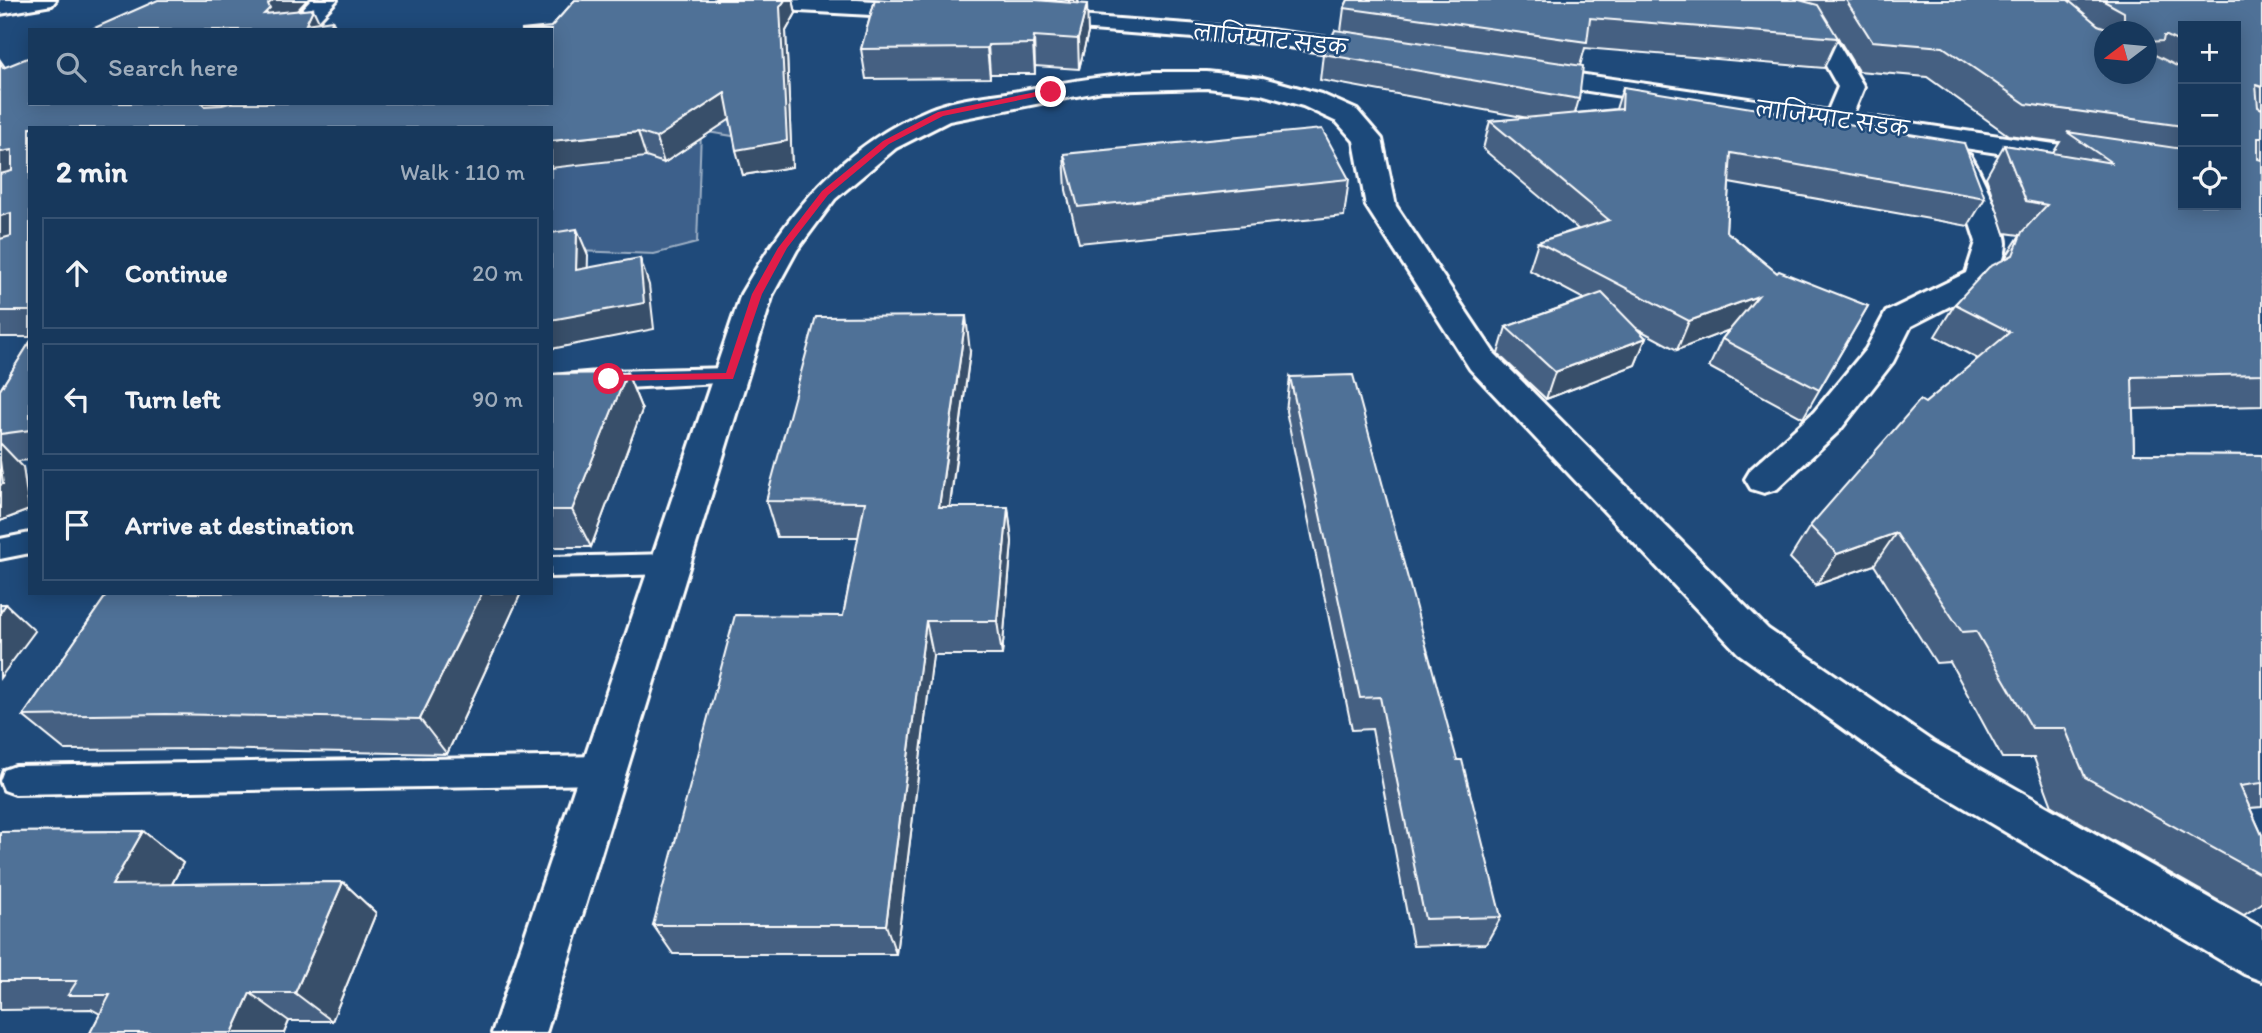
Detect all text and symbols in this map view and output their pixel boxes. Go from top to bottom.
street label: लाजिम्पाट सडक [1192,16,1351,60]
north arrow [2094,21,2157,84]
map controls [2178,21,2241,210]
button: + [2178,21,2241,84]
search box [28,28,553,105]
icon: search [52,48,90,86]
text: Search here [108,51,238,83]
route end [1035,76,1066,107]
button: − [2178,84,2241,147]
street label: लाजिम्पाट सडक [1754,92,1913,142]
button: locate [2178,147,2241,210]
text: 2 min [56,153,127,190]
text: Walk · 110 m [400,158,525,186]
icon: ahead [58,254,96,292]
text: Continue [125,257,228,289]
text: 20 m [472,259,523,287]
route start [593,363,624,394]
icon: left [58,380,96,418]
text: Turn left [125,383,221,415]
text: 90 m [472,385,523,413]
icon: arrive [58,506,96,544]
text: Arrive at destination [125,509,354,541]

